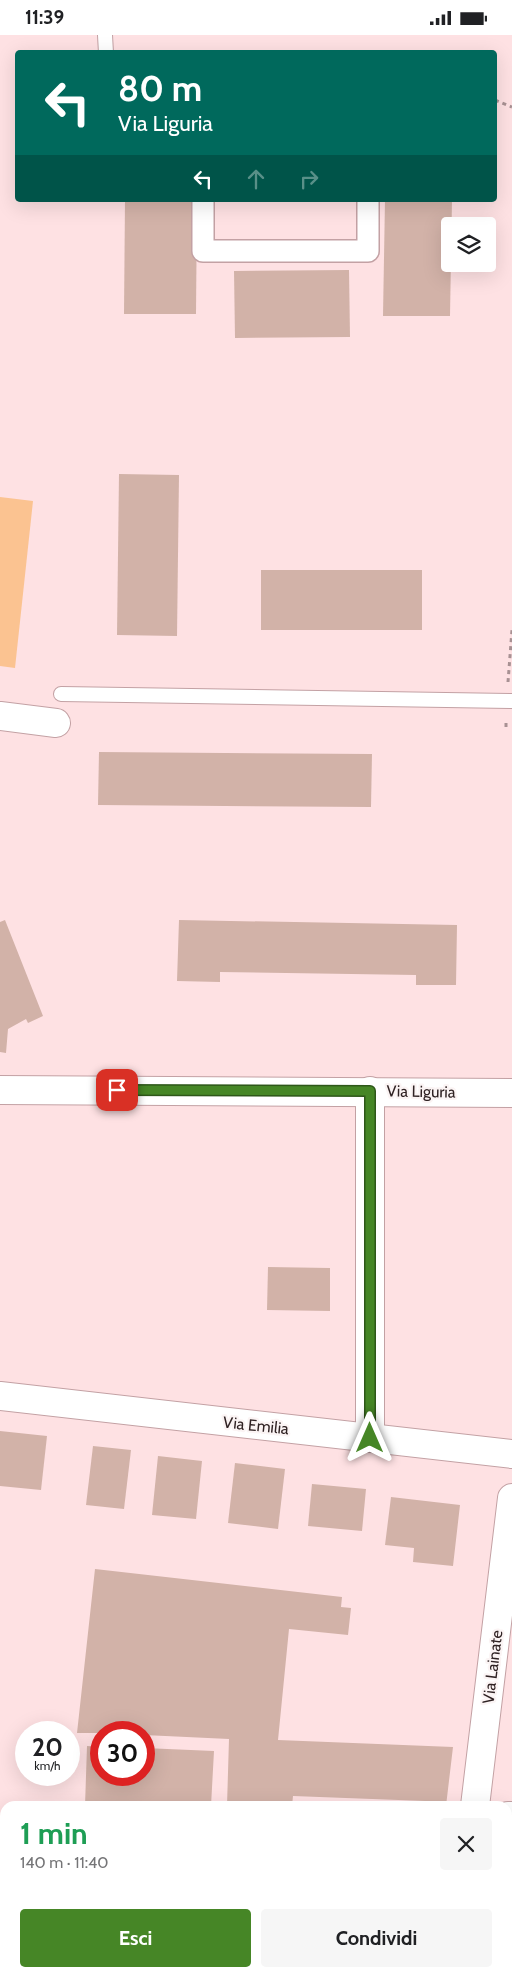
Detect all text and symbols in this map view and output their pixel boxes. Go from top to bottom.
text: 11:39 [25,6,64,29]
text: 80 m [118,67,202,110]
icon: left [35,70,100,135]
text: Via Liguria [118,110,213,137]
icon: left [189,165,217,193]
icon: ahead [242,165,270,193]
icon: right [295,165,323,193]
map controls [441,217,496,272]
button: layers [441,217,496,272]
pin [96,1069,138,1111]
icon: arrive [103,1076,131,1104]
street label: Via Liguria [386,1081,456,1102]
position arrow [343,1411,395,1463]
street label: Via Emilia [222,1413,290,1438]
street label: Via Lainate [479,1629,506,1705]
speed limit sign: 30 [90,1721,155,1786]
text: 20 [32,1732,63,1762]
text: km/h [34,1758,61,1773]
text: 1 min [20,1815,88,1852]
button: close [440,1818,492,1870]
text: 140 m · 11:40 [20,1853,108,1872]
button: Esci [20,1909,251,1967]
button: Condividi [261,1909,492,1967]

